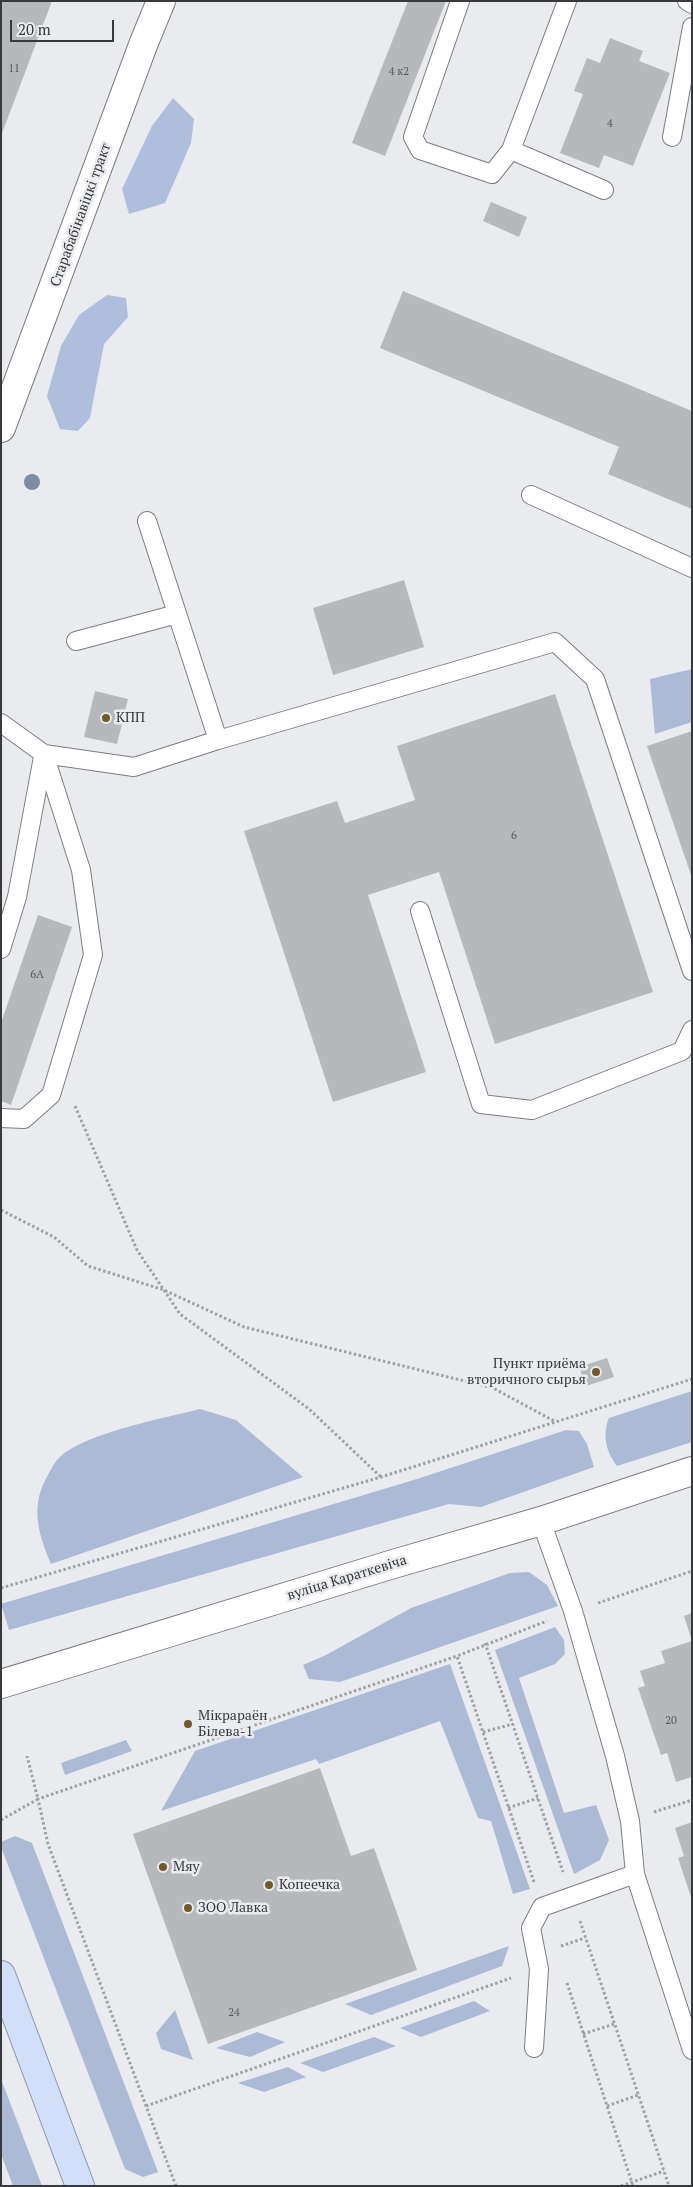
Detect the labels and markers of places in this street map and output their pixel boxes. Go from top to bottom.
place label: КПП [116,710,145,726]
marker: КПП [100,712,112,724]
place label: Пункт приёма вторичного сырья [467,1356,586,1388]
marker: Пункт приёма вторичного сырья [590,1366,602,1378]
place label: Мікрараён Білева-1 [198,1708,268,1740]
marker: Мікрараён Білева-1 [182,1718,194,1730]
place label: Мяу [173,1859,200,1875]
marker: Мяу [157,1861,169,1873]
place label: Копеечка [279,1877,340,1893]
marker: Копеечка [263,1879,275,1891]
place label: ЗОО Лавка [198,1900,268,1916]
marker: ЗОО Лавка [182,1902,194,1914]

